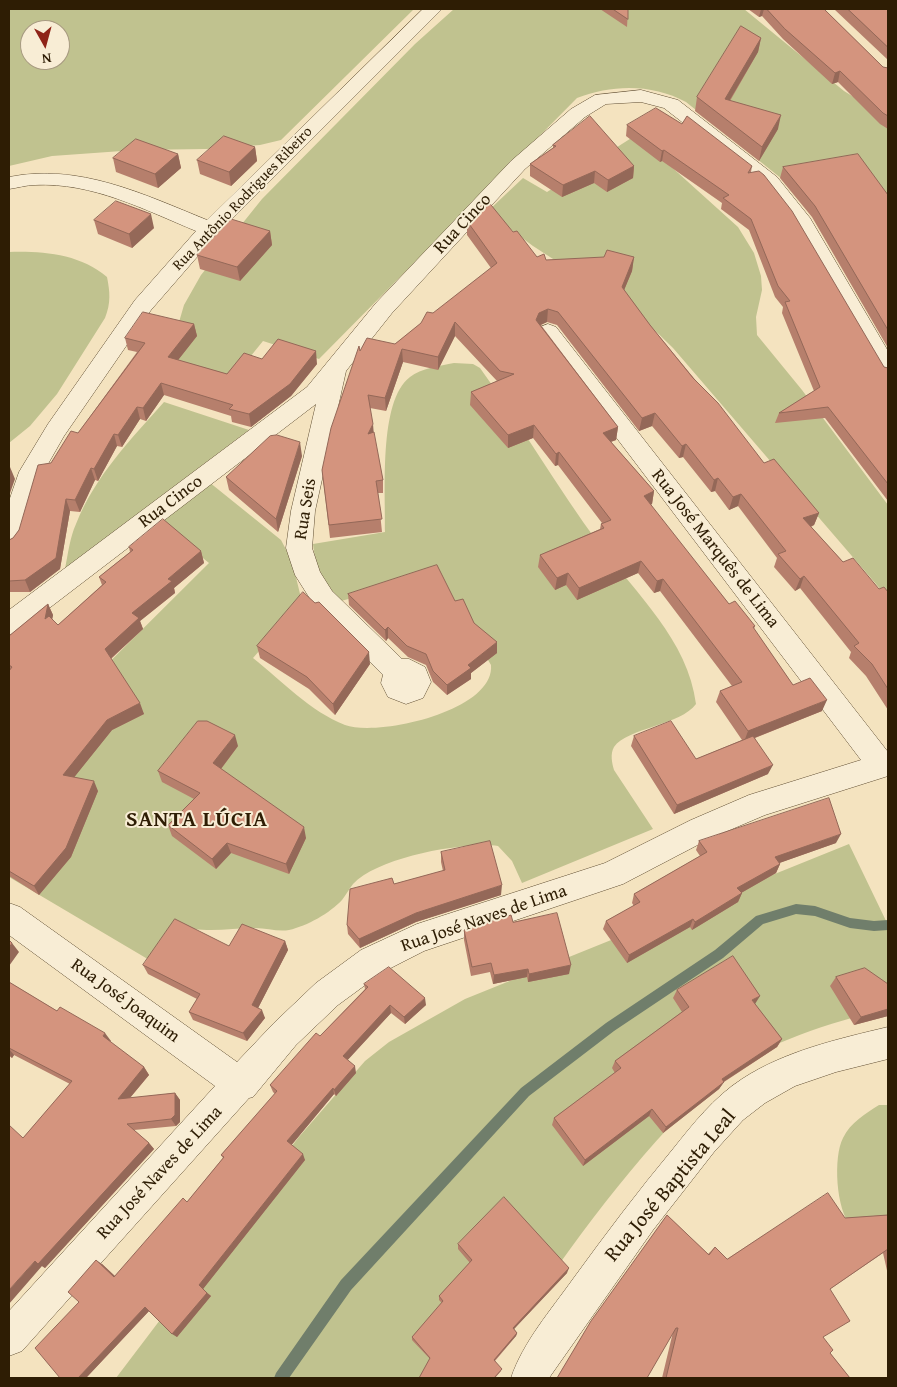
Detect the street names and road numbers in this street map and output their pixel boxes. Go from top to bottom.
street label: Rua Antônio Rodrigues Ribeiro [169,123,317,275]
street label: Rua Cinco [430,189,496,259]
street label: Rua José Marquês de Lima [646,465,784,633]
street label: Rua Cinco [135,471,207,533]
street label: Rua Seis [290,477,322,541]
street label: Rua José Naves de Lima [398,880,570,958]
street label: Rua José Joaquim [66,954,184,1048]
street label: Rua José Naves de Lima [93,1102,227,1244]
street label: Rua José Baptista Leal [600,1105,742,1267]

